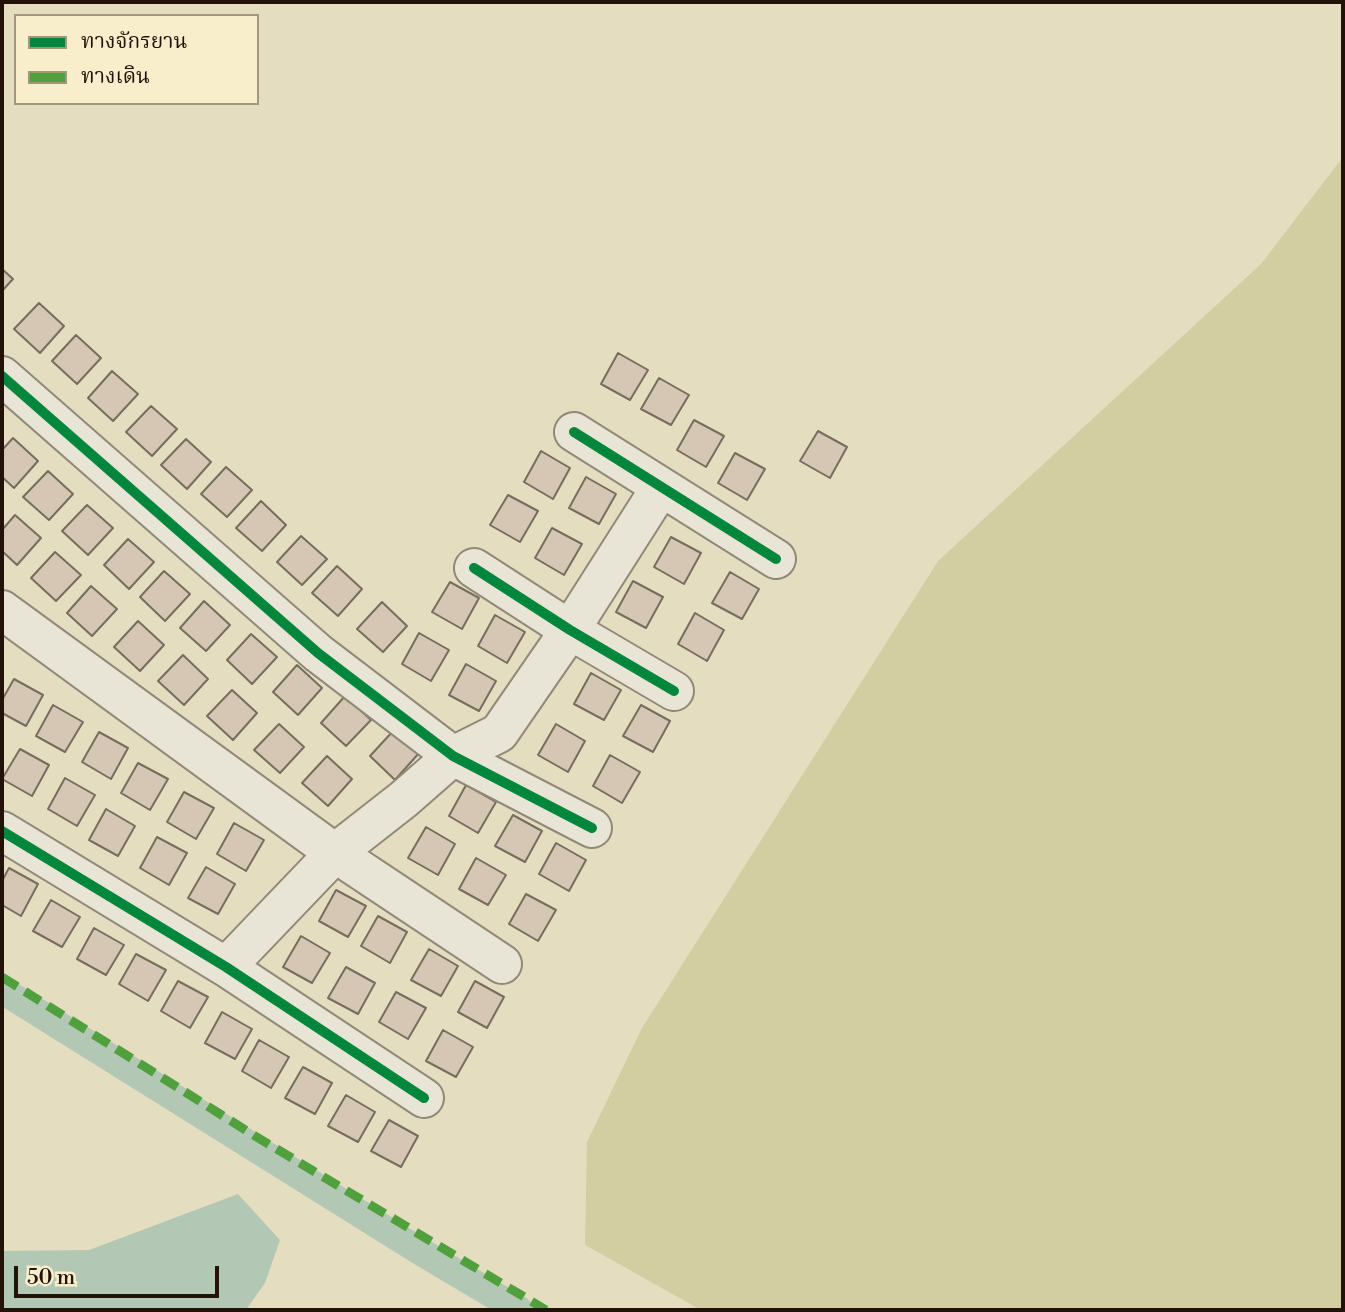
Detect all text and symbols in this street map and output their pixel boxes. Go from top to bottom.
legend [14,14,259,105]
text: ทางจักรยาน [81,29,187,55]
text: ทางเดิน [81,64,150,90]
scale bar [18,1252,222,1296]
text: 50 m [27,1265,75,1291]

